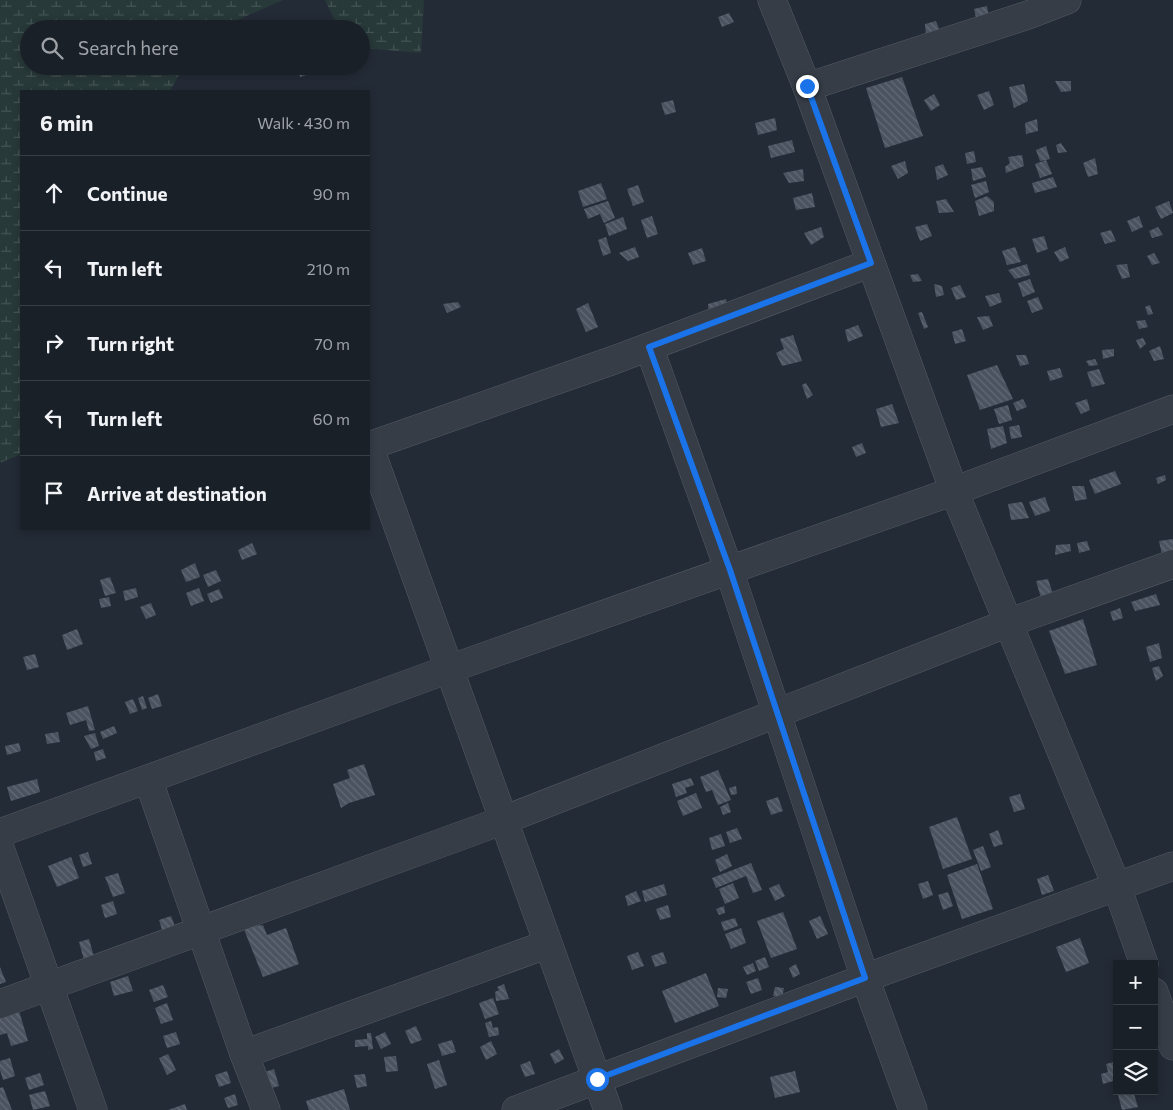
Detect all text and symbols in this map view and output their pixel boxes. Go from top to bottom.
search box [20,20,370,75]
icon: search [38,34,66,62]
text: Search here [78,36,178,59]
route end [796,75,819,98]
text: 6 min [40,110,93,135]
text: Walk · 430 m [257,113,350,132]
icon: ahead [40,179,68,207]
text: Continue [87,182,167,205]
text: 90 m [313,184,350,203]
icon: left [40,254,68,282]
text: Turn left [87,257,162,280]
text: 210 m [307,259,350,278]
icon: right [40,329,68,357]
text: Turn right [87,332,174,355]
text: 70 m [314,334,350,353]
icon: left [40,404,68,432]
text: Turn left [87,407,162,430]
text: 60 m [313,409,350,428]
icon: arrive [40,479,68,507]
text: Arrive at destination [87,482,267,505]
map controls [1113,960,1158,1095]
button: + [1113,960,1158,1005]
button: − [1113,1005,1158,1050]
button: layers [1113,1050,1158,1095]
route start [586,1068,609,1091]

